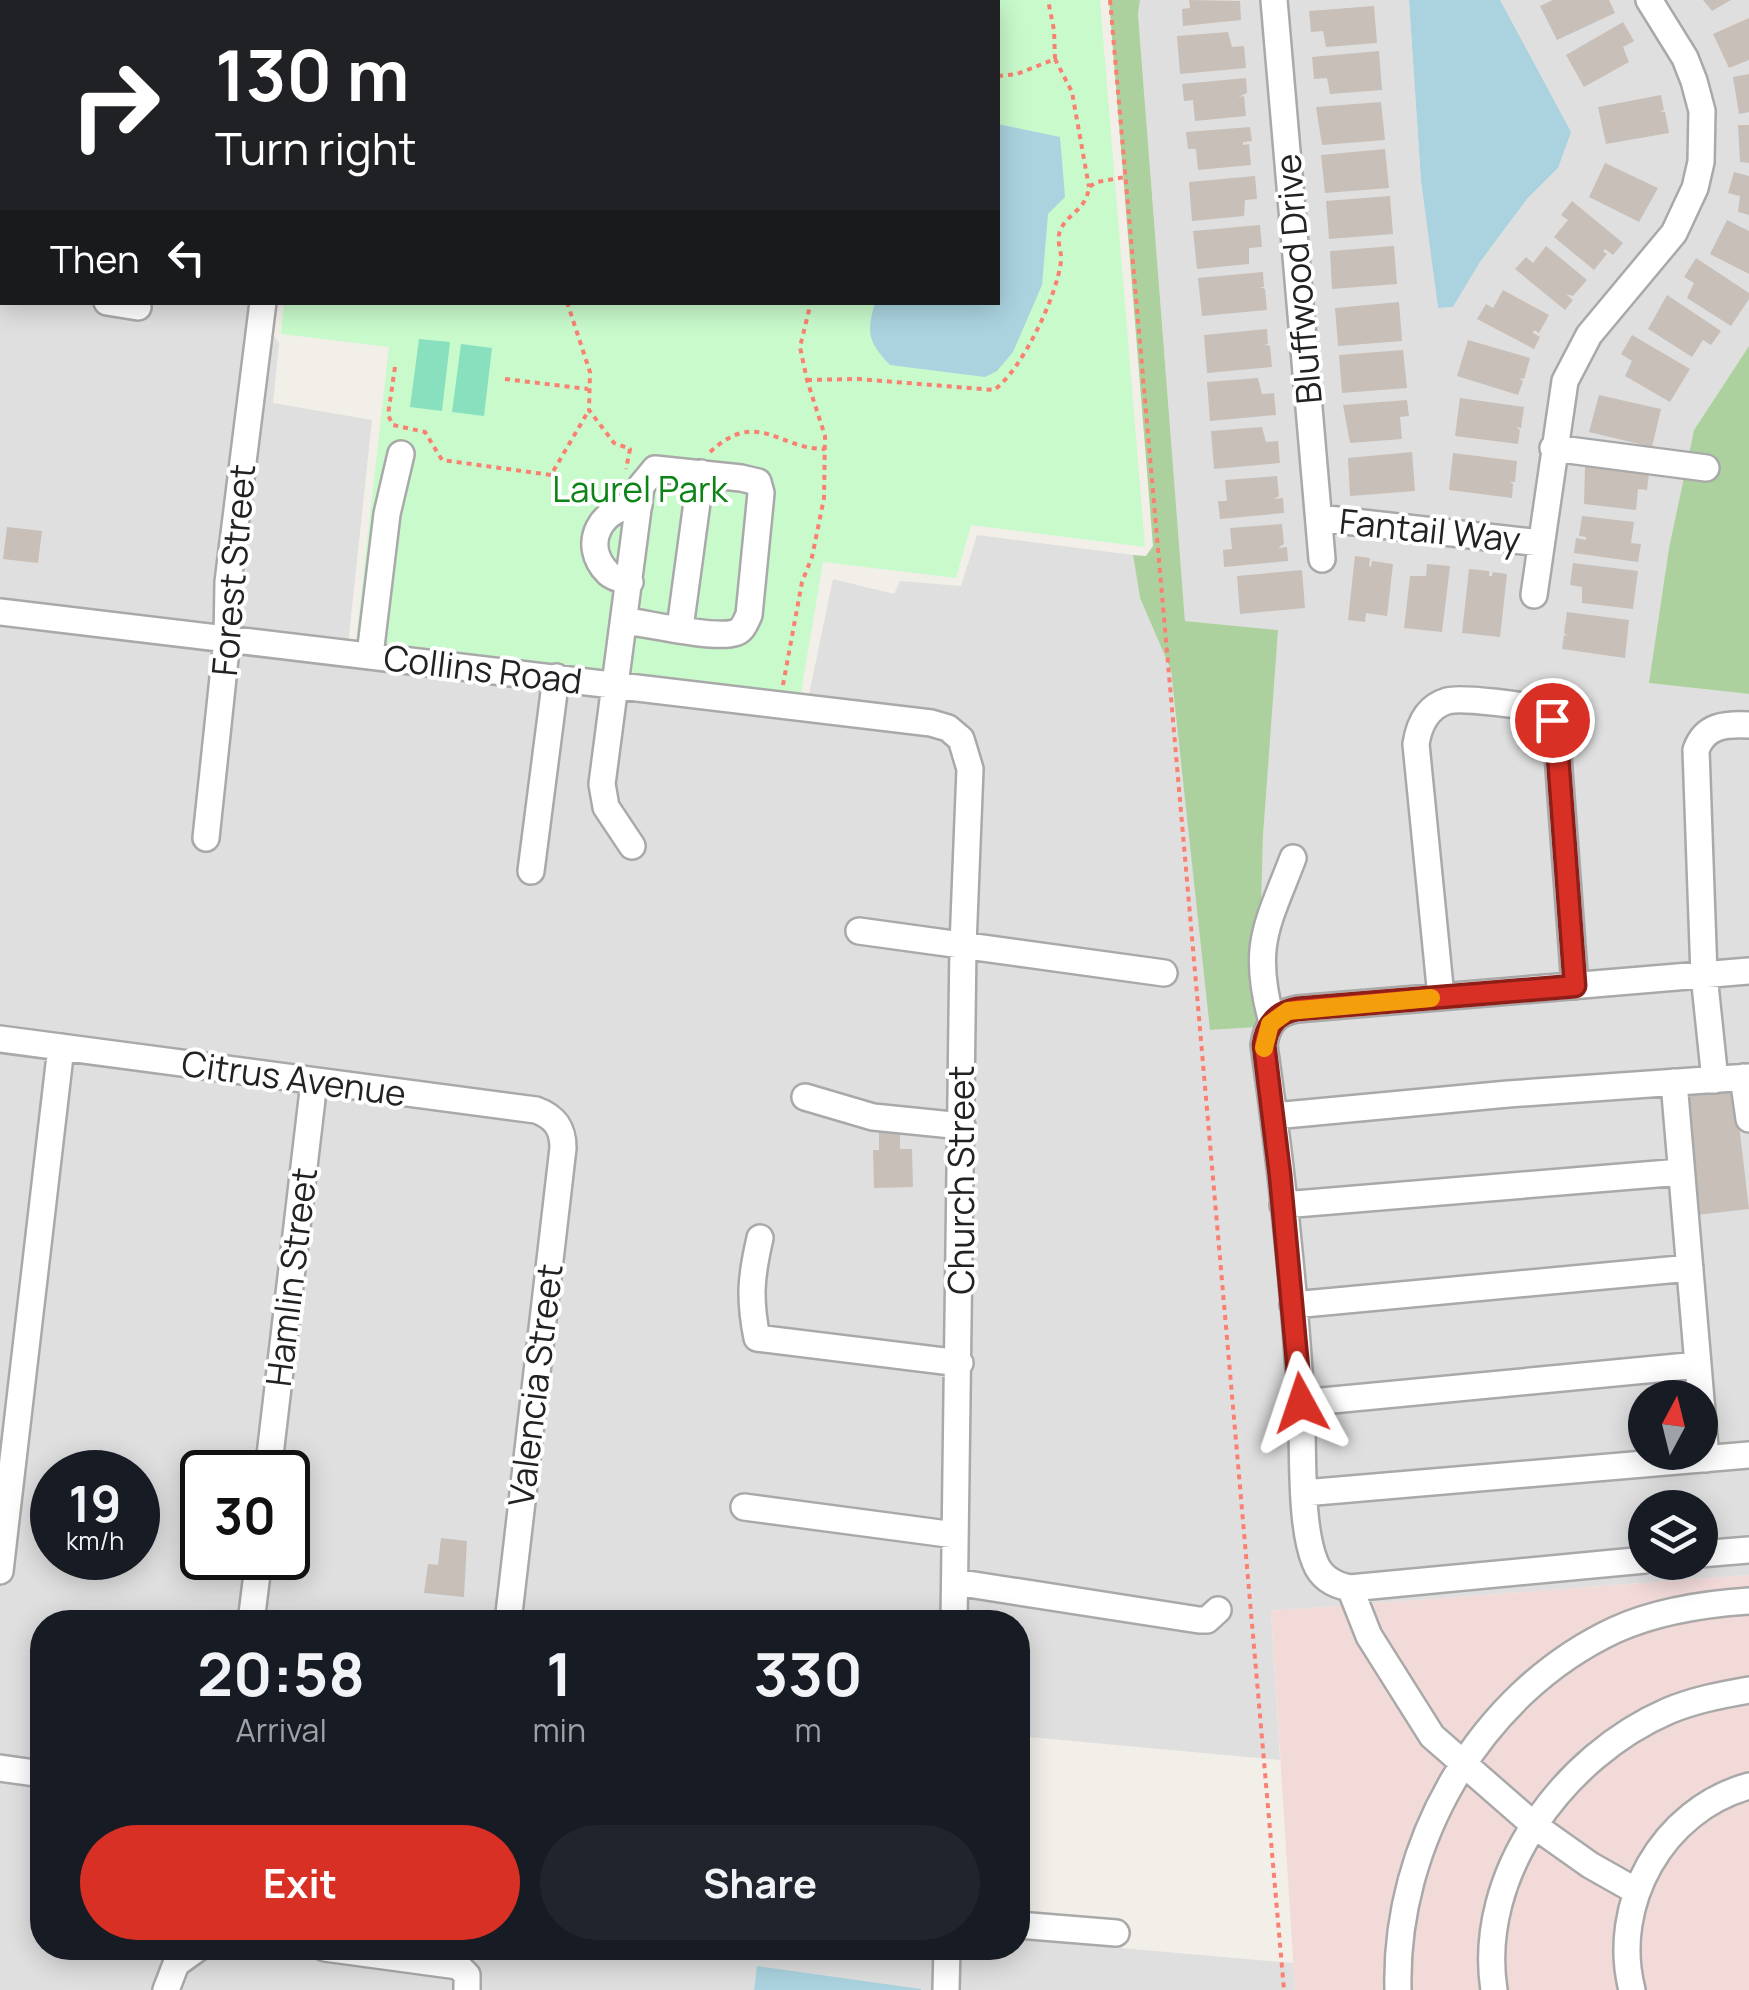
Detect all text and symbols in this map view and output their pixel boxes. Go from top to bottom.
text: 130 m [215,26,409,122]
icon: right [50,40,180,170]
text: Turn right [215,117,416,179]
street label: Bluffwood Drive [1263,152,1333,406]
icon: left [159,230,214,285]
text: Then [50,232,139,284]
street label: Forest Street [200,462,266,678]
park label: Laurel Park [552,465,730,513]
street label: Fantail Way [1337,497,1523,563]
street label: Collins Road [381,633,585,705]
pin [1510,678,1595,763]
icon: arrive [1525,693,1580,748]
street label: Citrus Avenue [179,1039,409,1117]
street label: Church Street [937,1066,985,1294]
street label: Hamlin Street [254,1165,328,1389]
street label: Valencia Street [496,1261,574,1509]
position arrow [1249,1351,1353,1455]
north arrow [1628,1380,1718,1470]
map controls [1628,1380,1718,1580]
speed limit sign: 30 [180,1450,310,1580]
text: 19 [69,1469,121,1537]
button: layers [1628,1490,1718,1580]
text: km/h [66,1523,124,1558]
text: 20:58 [197,1632,365,1714]
text: 1 [546,1632,572,1714]
text: 330 [753,1632,863,1714]
text: Arrival [236,1708,327,1752]
text: min [532,1708,586,1752]
text: m [794,1708,822,1752]
button: Exit [80,1825,520,1940]
button: Share [540,1825,980,1940]

